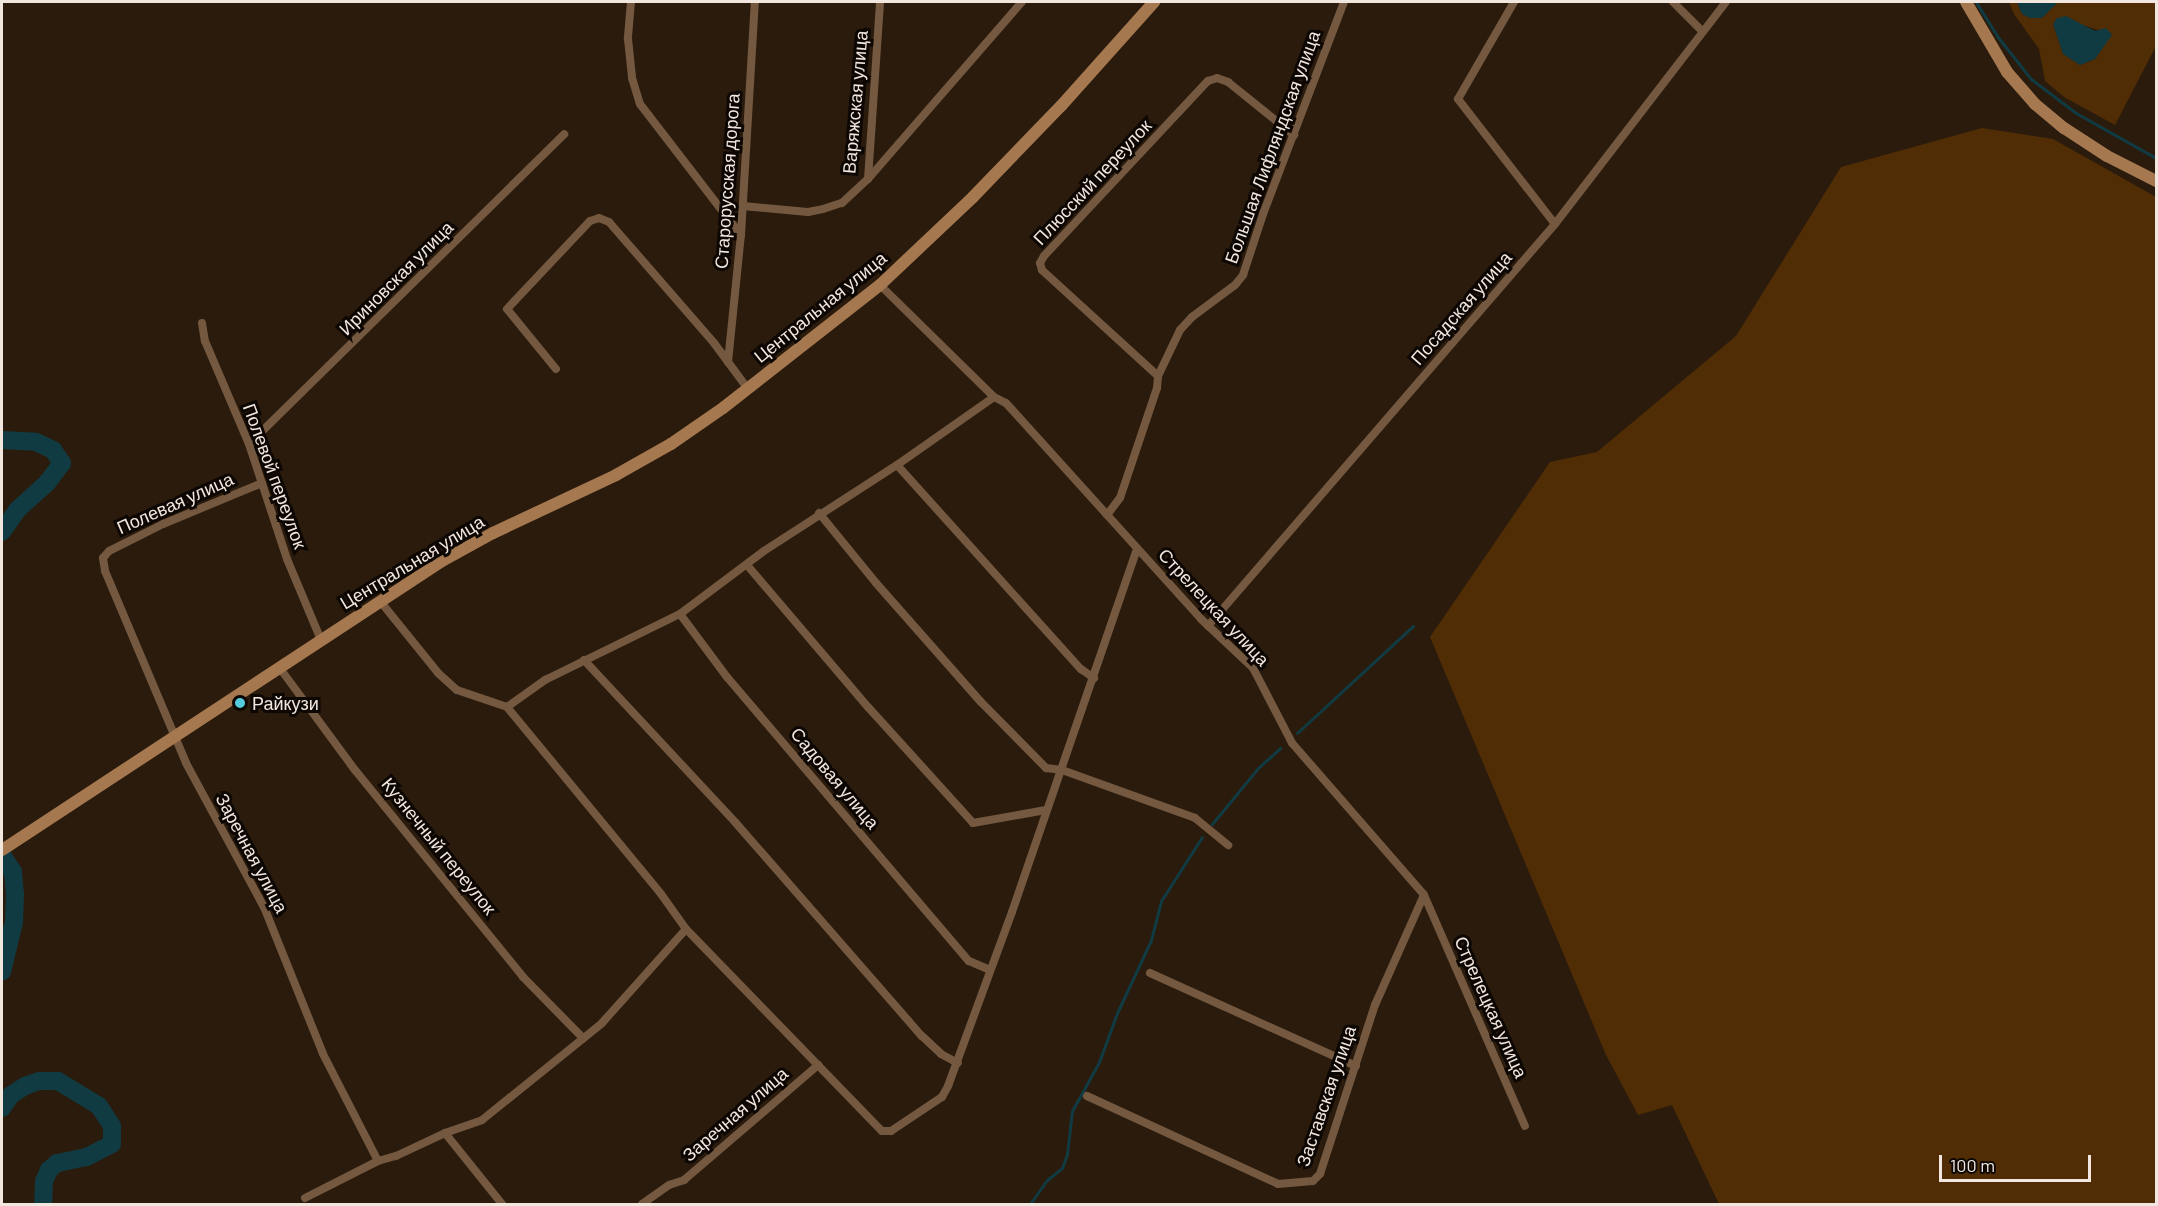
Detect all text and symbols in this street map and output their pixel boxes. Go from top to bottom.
street label: Большая Лифляндская улица [1220,28,1324,266]
street label: Варяжская улица [838,29,872,175]
street label: Старорусская дорога [710,92,744,270]
street label: Плюсский переулок [1028,115,1156,249]
street label: Ириновская улица [334,216,458,340]
street label: Центральная улица [749,247,891,367]
street label: Посадская улица [1406,247,1516,369]
street label: Полевой переулок [239,400,311,552]
street label: Полевая улица [113,468,237,538]
street label: Центральная улица [336,510,488,614]
street label: Стрелецкая улица [1154,544,1274,670]
place label: Райкузи [252,692,319,714]
marker: Райкузи [233,696,247,710]
street label: Садовая улица [786,723,884,833]
street label: Кузнечный переулок [377,773,501,919]
street label: Заречная улица [211,789,293,917]
street label: Стрелецкая улица [1450,933,1532,1081]
street label: Заставская улица [1292,1023,1360,1169]
street label: Заречная улица [678,1062,792,1166]
scale bar [1942,1143,2094,1181]
text: 100 m [1950,1154,1995,1176]

